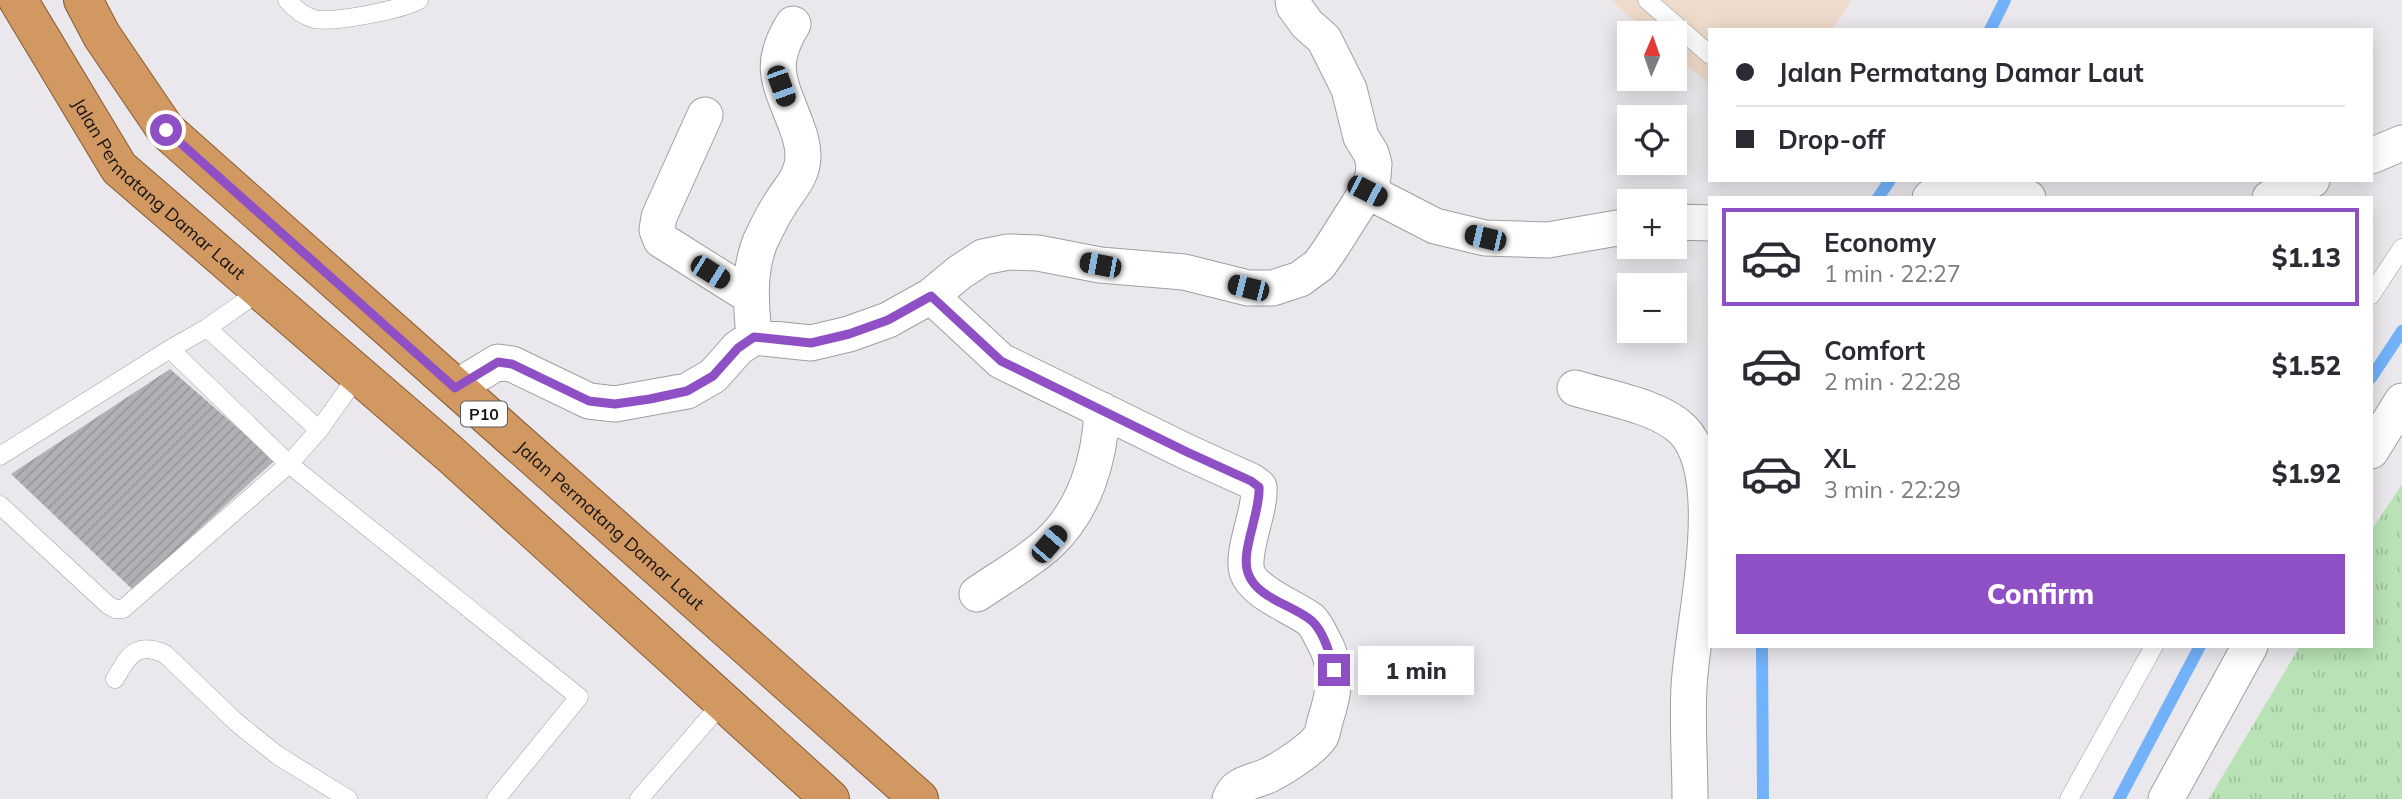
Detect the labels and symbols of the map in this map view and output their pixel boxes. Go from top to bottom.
north arrow [1617,21,1687,91]
car [764,63,799,109]
street label: Jalan Permatang Damar Laut [68,93,251,284]
route start [150,114,182,146]
car [1344,172,1391,210]
car [1463,223,1508,253]
car [1078,251,1123,279]
car [687,252,734,292]
car [1226,273,1271,303]
road number: P10 [461,402,507,426]
street label: Jalan Permatang Damar Laut [512,435,709,615]
car [1028,521,1071,567]
callout: 1 min [1358,646,1474,694]
route end [1318,654,1350,686]

